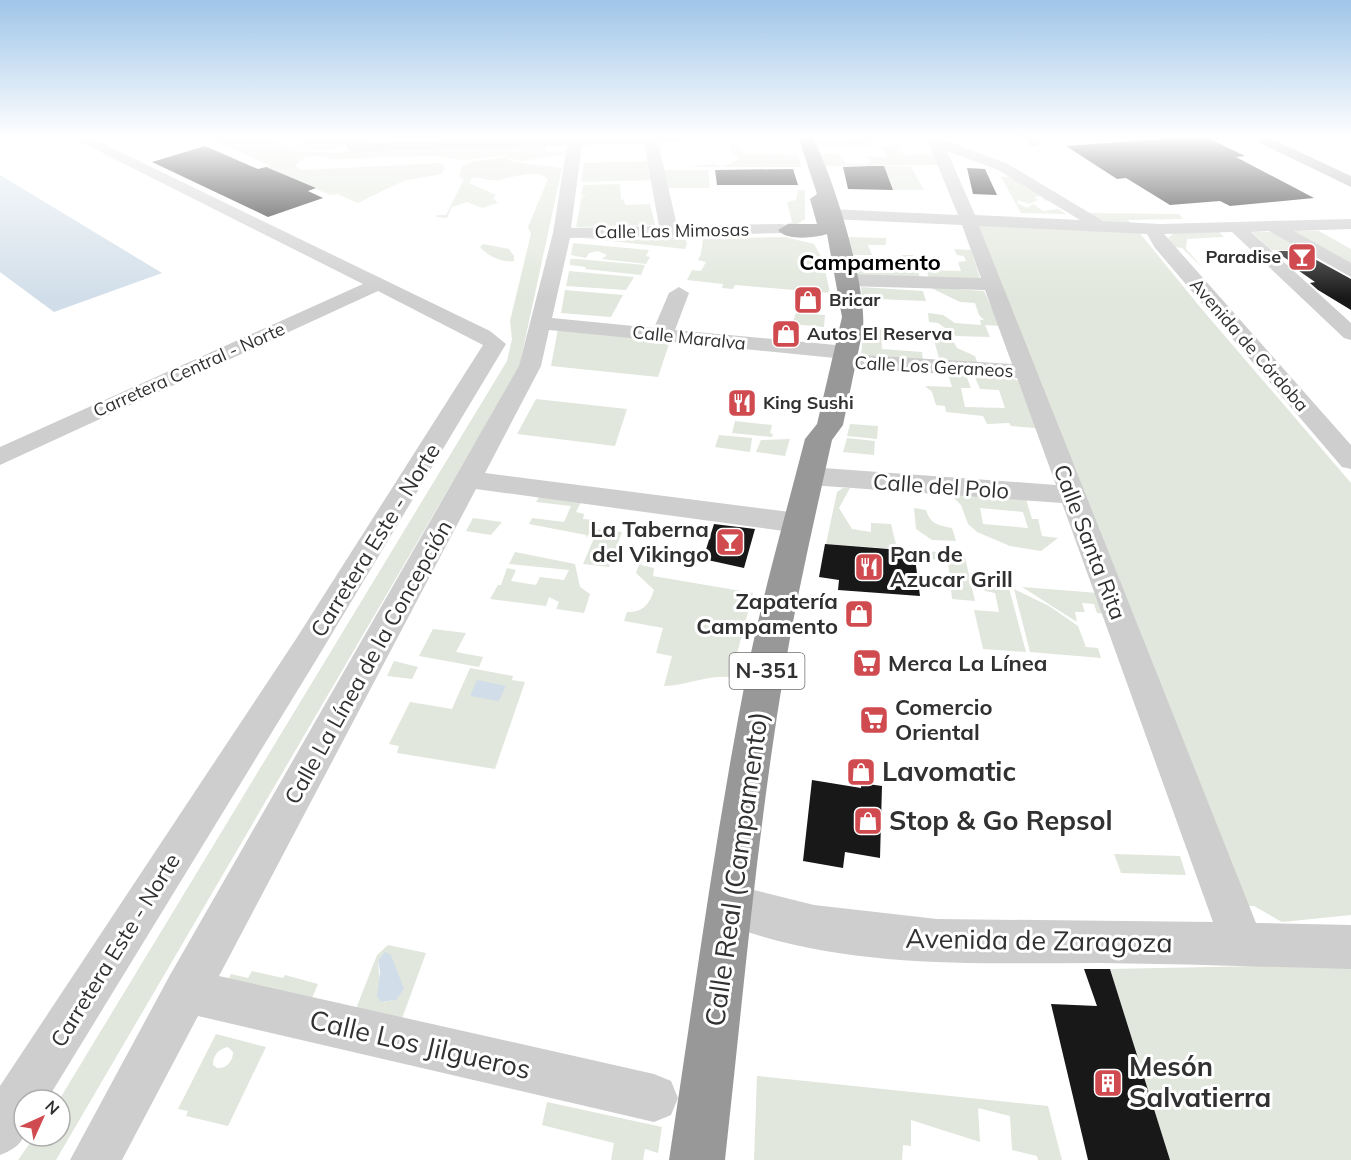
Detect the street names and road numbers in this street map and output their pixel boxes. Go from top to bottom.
street label: Calle Las Mimosas [595,218,750,243]
street label: Avenida de Córdoba [1185,273,1314,416]
street label: Carretera Central - Norte [89,317,288,422]
street label: Calle Maralva [631,320,747,355]
street label: Calle Los Geraneos [854,351,1014,382]
street label: Carretera Este - Norte [304,438,446,642]
street label: Calle Santa Rita [1048,460,1132,624]
street label: Calle del Polo [872,467,1010,505]
street label: Calle La Línea de la Concepción [278,515,458,809]
road number: N-351 [730,653,804,689]
street label: Calle Real (Campamento) [697,709,775,1028]
street label: Carretera Este - Norte [44,848,186,1052]
street label: Avenida de Zaragoza [905,921,1173,959]
street label: Calle Los Jilgueros [306,1002,534,1086]

